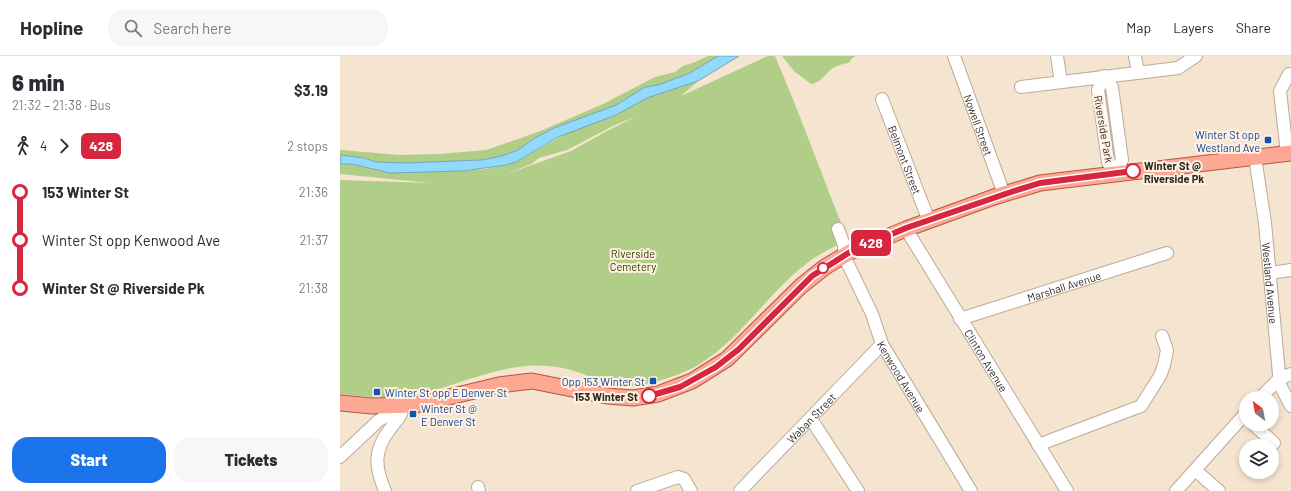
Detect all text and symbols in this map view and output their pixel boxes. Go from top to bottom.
search box [108,10,388,46]
text: Hopline [20,16,84,39]
icon: search [122,17,144,39]
text: Search here [154,19,231,37]
text: Map [1126,19,1151,36]
text: Layers [1173,19,1214,36]
text: Share [1236,19,1271,36]
text: 6 min [12,69,65,95]
text: $3.19 [294,81,328,99]
street label: Nowell Street [962,92,996,157]
street label: Riverside Park [1092,94,1116,164]
text: 21:32 – 21:38 · Bus [12,97,111,113]
street label: Belmont Street [886,123,924,196]
place label: Winter St opp Westland Ave [1195,128,1260,154]
icon: walk [12,135,34,157]
icon: forward [53,135,75,157]
marker: Winter St opp Westland Ave [1263,135,1273,145]
text: 428 [89,137,113,154]
text: 4 [40,138,47,154]
text: 2 stops [287,138,328,154]
place label: Winter St @ Riverside Pk [1144,159,1204,185]
marker: Winter St @ Riverside Pk [1125,163,1141,179]
text: 153 Winter St [42,183,129,201]
text: 21:36 [299,184,328,200]
line badge: 428 [848,230,894,256]
text: Winter St opp Kenwood Ave [42,231,220,249]
text: 21:37 [299,232,328,248]
text: 428 [859,234,883,251]
street label: Westland Avenue [1260,242,1281,324]
park label: Riverside Cemetery [610,247,656,273]
unlabelled marker [817,262,829,274]
street label: Marshall Avenue [1025,268,1102,304]
text: Winter St @ Riverside Pk [42,279,205,297]
text: 21:38 [299,280,328,296]
street label: Clinton Avenue [963,327,1011,394]
street label: Kenwood Avenue [875,338,928,415]
place label: Opp 153 Winter St [562,375,645,388]
marker: Opp 153 Winter St [648,376,658,386]
place label: Winter St opp E Denver St [385,386,507,399]
marker: Winter St opp E Denver St [372,387,382,397]
marker: 153 Winter St [641,388,657,404]
place label: 153 Winter St [574,390,638,403]
street label: Waban Street [784,390,838,445]
north arrow [1239,391,1279,431]
map controls [1239,391,1279,479]
place label: Winter St @ E Denver St [421,402,477,428]
marker: Winter St @ E Denver St [408,409,418,419]
button: Start [12,437,166,483]
button: Tickets [174,437,328,483]
button: layers [1239,439,1279,479]

